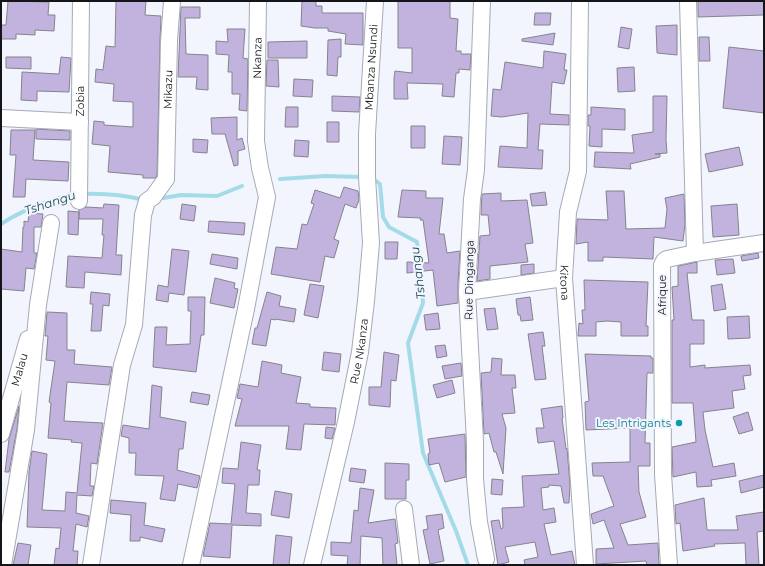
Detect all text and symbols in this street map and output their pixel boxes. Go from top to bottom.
street label: Mbanza Nsundi [361,24,381,111]
street label: Nkanza [250,37,264,79]
street label: Mikazu [161,70,175,109]
street label: Zobia [73,86,87,116]
water label: Tshangu [22,187,77,218]
street label: Rue Dinganga [461,240,477,320]
water label: Tshangu [407,246,428,300]
street label: Kitona [557,264,573,301]
street label: Afrique [655,274,669,315]
street label: Rue Nkanza [347,318,371,385]
street label: Malau [8,351,31,388]
place label: Les Intrigants [596,416,672,430]
marker: Les Intrigants [674,418,684,428]

